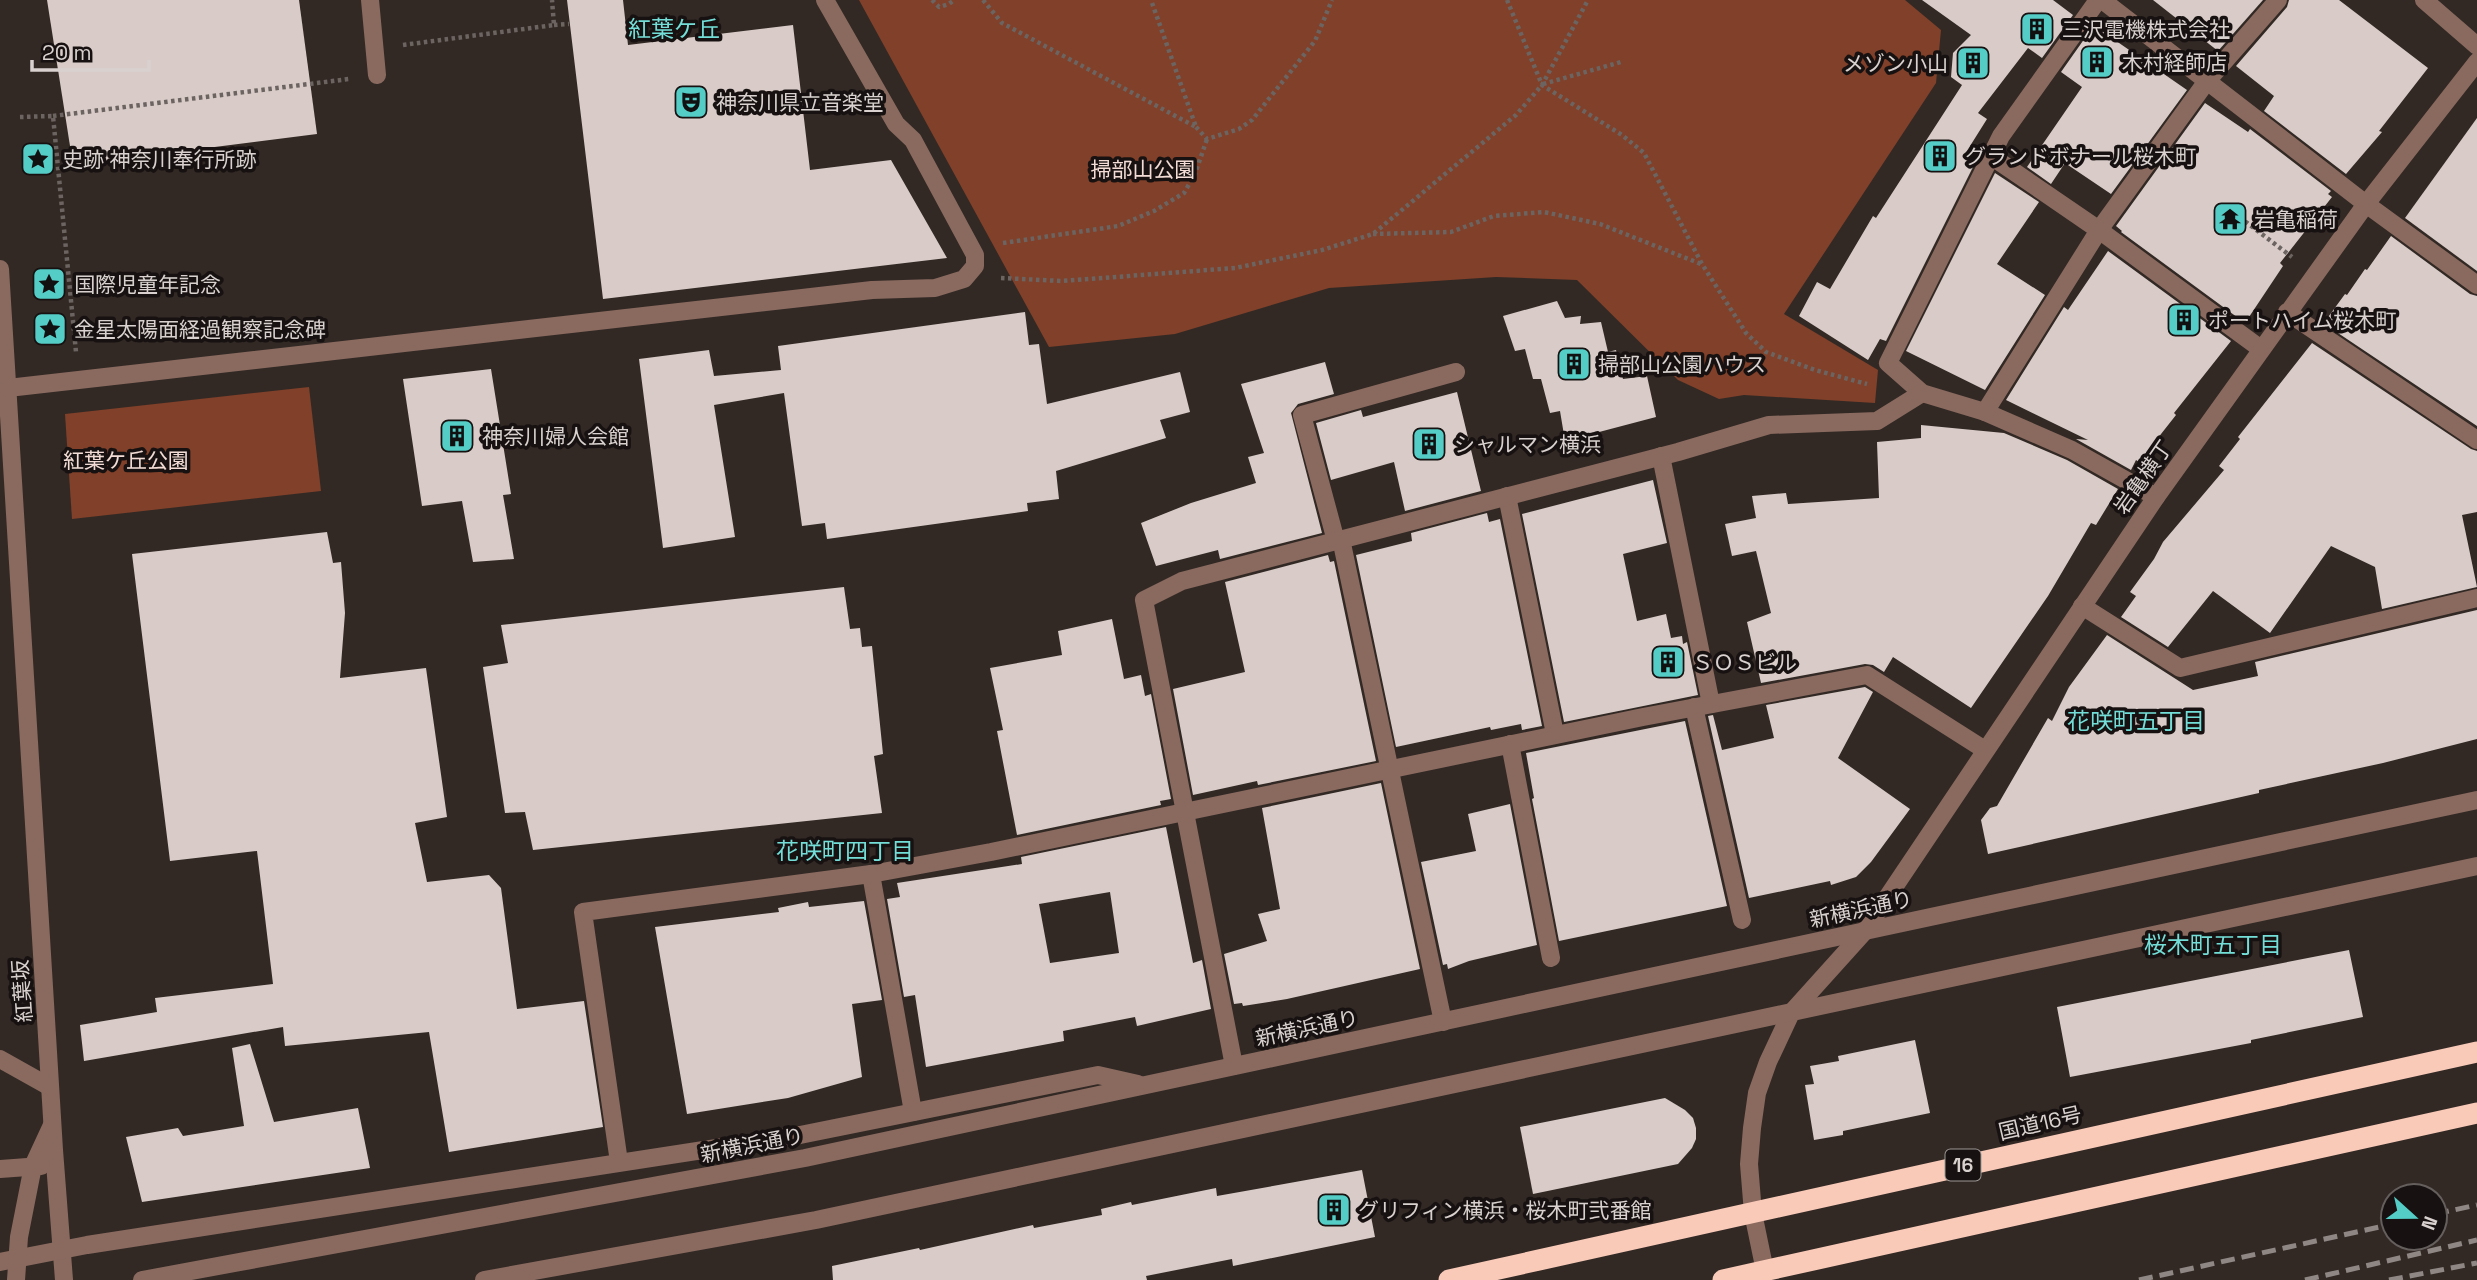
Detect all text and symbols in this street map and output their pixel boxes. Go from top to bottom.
building icon: 三沢電機株式会社 [2018,10,2056,48]
district label: 紅葉ケ丘 [628,14,720,44]
place label: 三沢電機株式会社 [2062,16,2230,43]
scale bar [32,28,149,72]
text: 20 m [42,39,92,66]
building icon: 木村経師店 [2078,43,2116,81]
building icon: メゾン小山 [1954,44,1992,82]
place label: 木村経師店 [2122,49,2227,76]
place label: メゾン小山 [1843,50,1948,77]
theatre icon: 神奈川県立音楽堂 [672,83,710,121]
place label: 神奈川県立音楽堂 [716,89,884,116]
building icon: グランドボナール桜木町 [1921,137,1959,175]
place icon: 史跡 神奈川奉行所跡 [19,140,57,178]
place label: グランドボナール桜木町 [1965,143,2196,170]
place label: 史跡 神奈川奉行所跡 [62,146,256,173]
park label: 掃部山公園 [1091,156,1196,183]
temple icon: 岩亀稲荷 [2211,200,2249,238]
place label: 岩亀稲荷 [2254,206,2338,233]
place icon: 国際児童年記念 [30,265,68,303]
place label: 国際児童年記念 [74,271,221,298]
building icon: ポートハイム桜木町 [2165,301,2203,339]
place label: ポートハイム桜木町 [2208,307,2396,334]
place icon: 金星太陽面経過観察記念碑 [31,310,69,348]
place label: 金星太陽面経過観察記念碑 [74,316,326,343]
building icon: 掃部山公園ハウス [1555,345,1593,383]
place label: 掃部山公園ハウス [1598,351,1766,378]
building icon: 神奈川婦人会館 [438,417,476,455]
place label: 神奈川婦人会館 [482,423,629,450]
building icon: シャルマン横浜 [1410,425,1448,463]
place label: シャルマン横浜 [1454,431,1601,458]
street label: 岩亀横丁 [2108,435,2178,519]
park label: 紅葉ケ丘公園 [63,447,189,474]
building icon: ＳＯＳビル [1649,643,1687,681]
place label: ＳＯＳビル [1692,649,1797,676]
district label: 花咲町五丁目 [2067,706,2205,736]
district label: 花咲町四丁目 [776,836,914,866]
street label: 新横浜通り [1807,885,1915,933]
district label: 桜木町五丁目 [2144,930,2282,960]
street label: 紅葉坂 [6,959,38,1023]
street label: 新横浜通り [1253,1004,1361,1052]
street label: 国道16号 [1996,1100,2084,1146]
street label: 新横浜通り [698,1122,806,1168]
road number: 16 [1946,1149,1980,1180]
north arrow [2379,1182,2449,1252]
building icon: グリフィン横浜・桜木町弐番館 [1315,1191,1353,1229]
place label: グリフィン横浜・桜木町弐番館 [1358,1197,1652,1224]
text: N [2415,1212,2443,1233]

